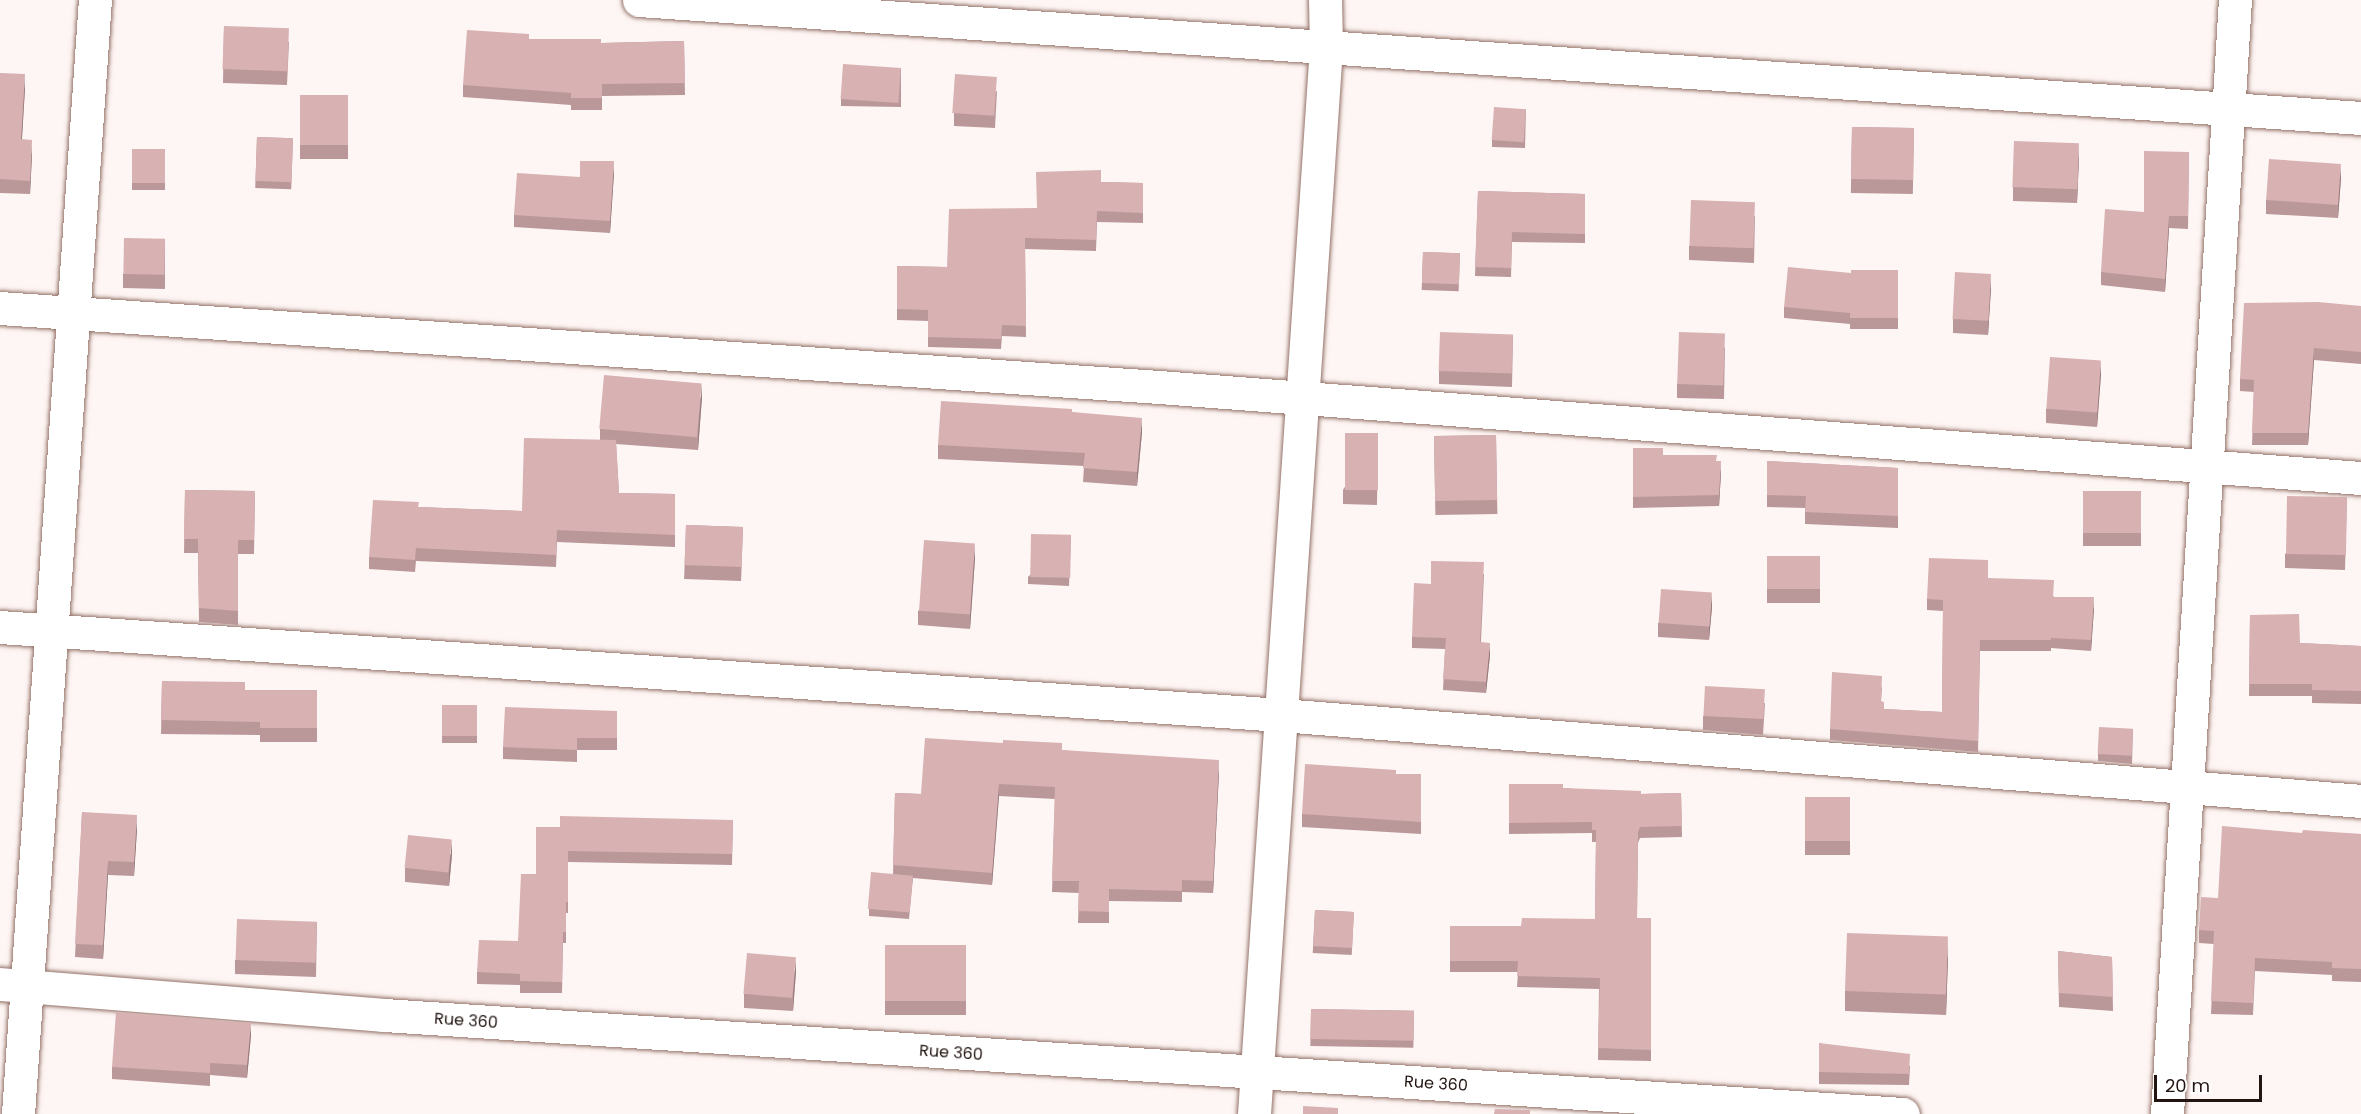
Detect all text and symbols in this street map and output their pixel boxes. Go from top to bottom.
street label: Rue 360 [434,1009,498,1033]
street label: Rue 360 [919,1041,983,1065]
scale bar [2157,1063,2265,1101]
street label: Rue 360 [1404,1072,1468,1096]
text: 20 m [2165,1073,2210,1098]

